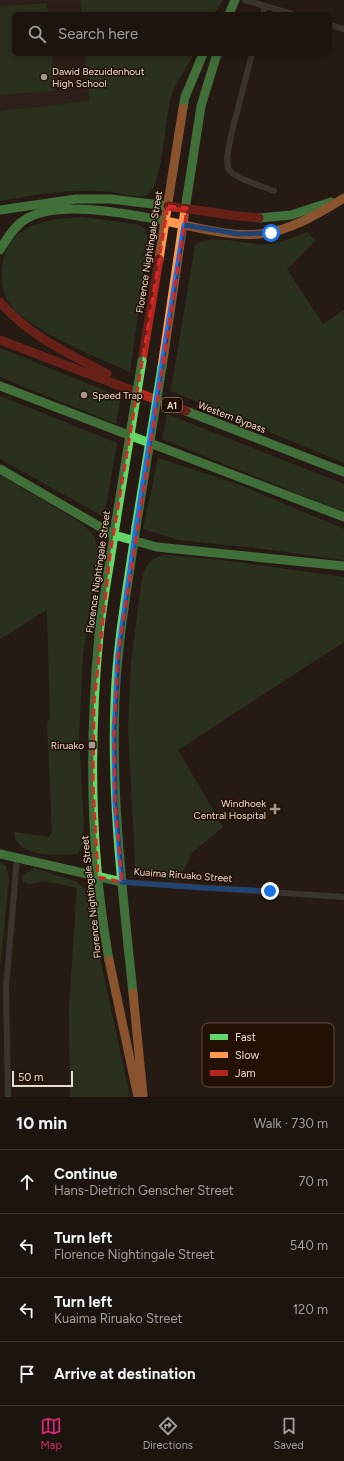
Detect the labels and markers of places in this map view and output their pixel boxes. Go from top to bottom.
place label: Dawid Bezuidenhout High School [52,65,145,90]
marker: Dawid Bezuidenhout High School [39,72,49,82]
place label: Speed Trap [92,389,143,402]
marker: Speed Trap [79,390,89,400]
place label: Riruako [51,739,84,752]
marker: Riruako [87,740,97,750]
place label: Windhoek Central Hospital [194,797,266,822]
marker: Windhoek Central Hospital [269,803,281,815]

